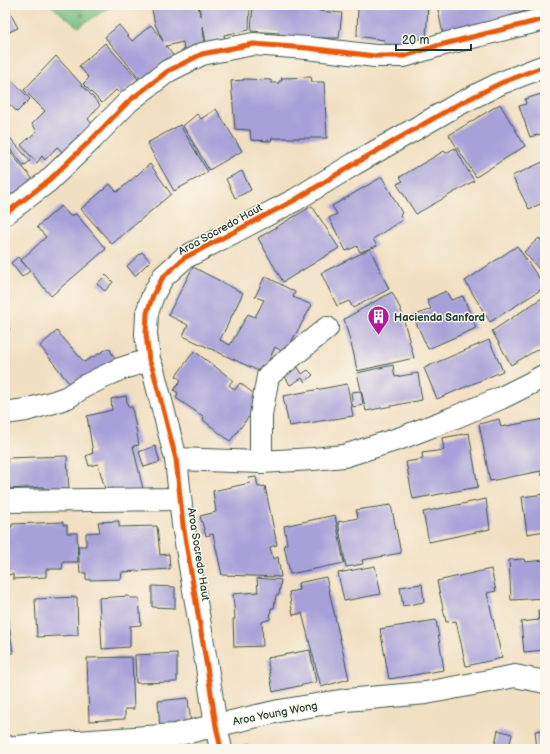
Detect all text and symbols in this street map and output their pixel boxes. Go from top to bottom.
scale bar [396,26,471,52]
text: 20 m [402,33,429,48]
street label: Aroa Socredo Haut [176,201,265,258]
building icon: Hacienda Sanford [365,304,391,337]
place label: Hacienda Sanford [394,311,485,324]
street label: Aroa Socredo Haut [185,507,212,602]
street label: Aroa Young Wong [232,699,319,728]

